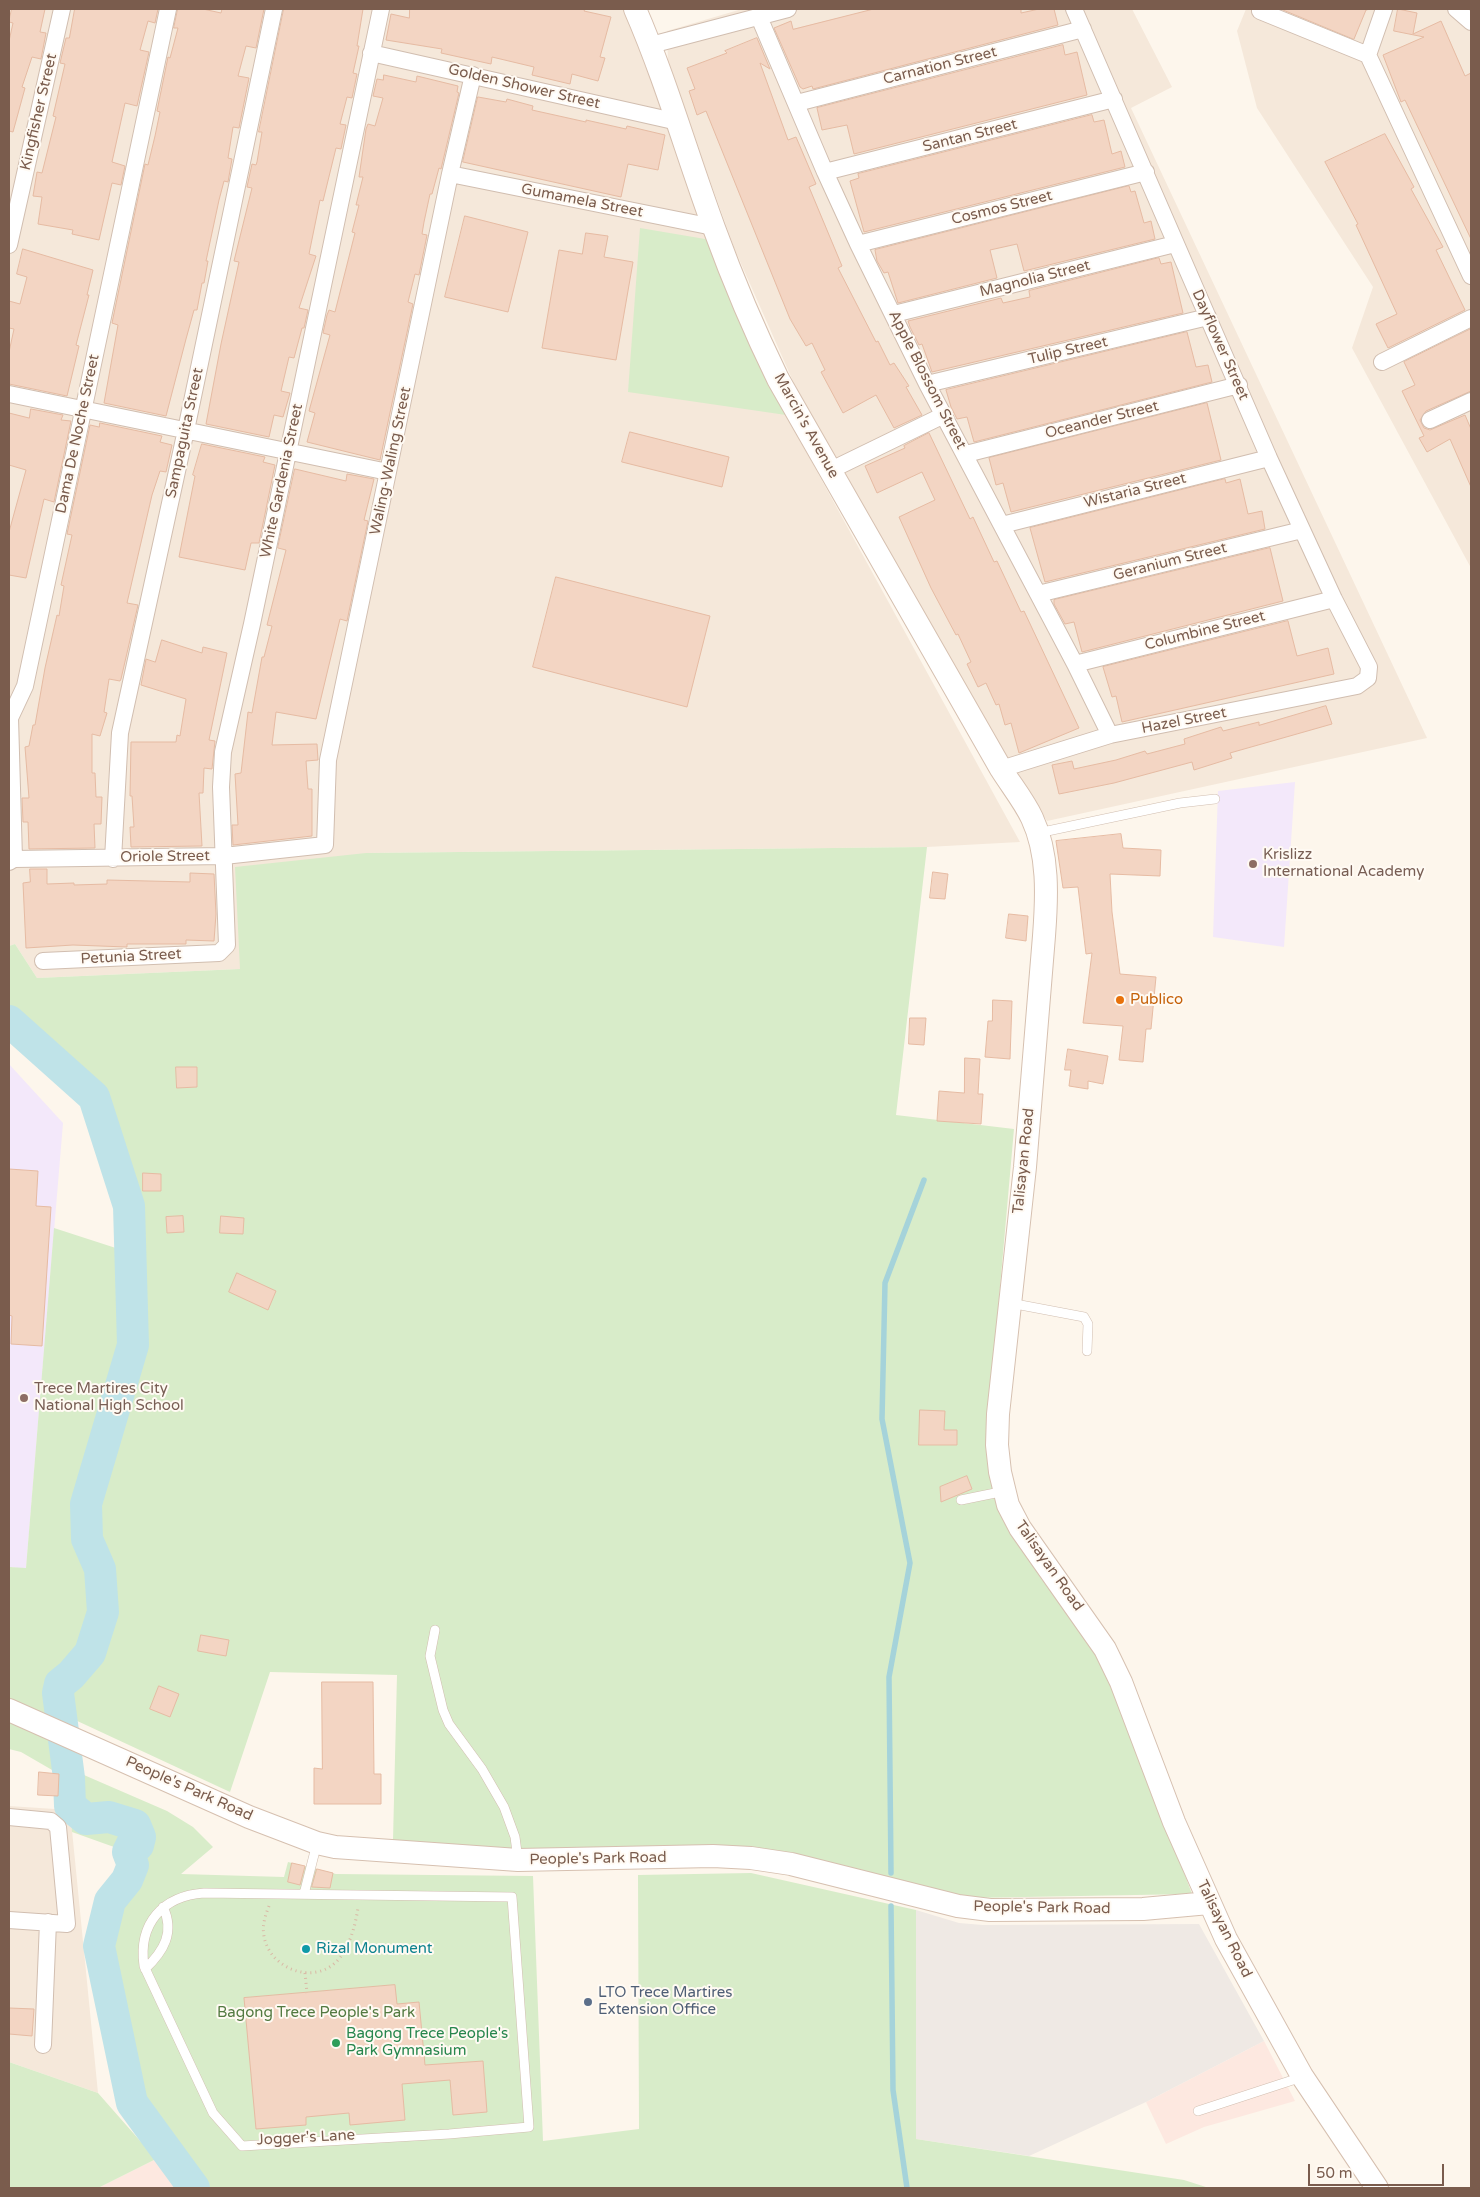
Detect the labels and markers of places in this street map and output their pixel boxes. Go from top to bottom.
place label: Krislizz International Academy [1263,846,1424,881]
marker: Krislizz International Academy [1247,858,1259,870]
place label: Publico [1130,991,1183,1009]
marker: Publico [1114,994,1126,1006]
place label: Trece Martires City National High School [34,1380,184,1415]
marker: Trece Martires City National High School [18,1392,30,1404]
place label: Rizal Monument [316,1940,433,1958]
marker: Rizal Monument [300,1943,312,1955]
place label: LTO Trece Martires Extension Office [598,1984,732,2019]
marker: LTO Trece Martires Extension Office [582,1996,594,2008]
place label: Bagong Trece People's Park Gymnasium [346,2025,508,2060]
marker: Bagong Trece People's Park Gymnasium [330,2037,342,2049]

